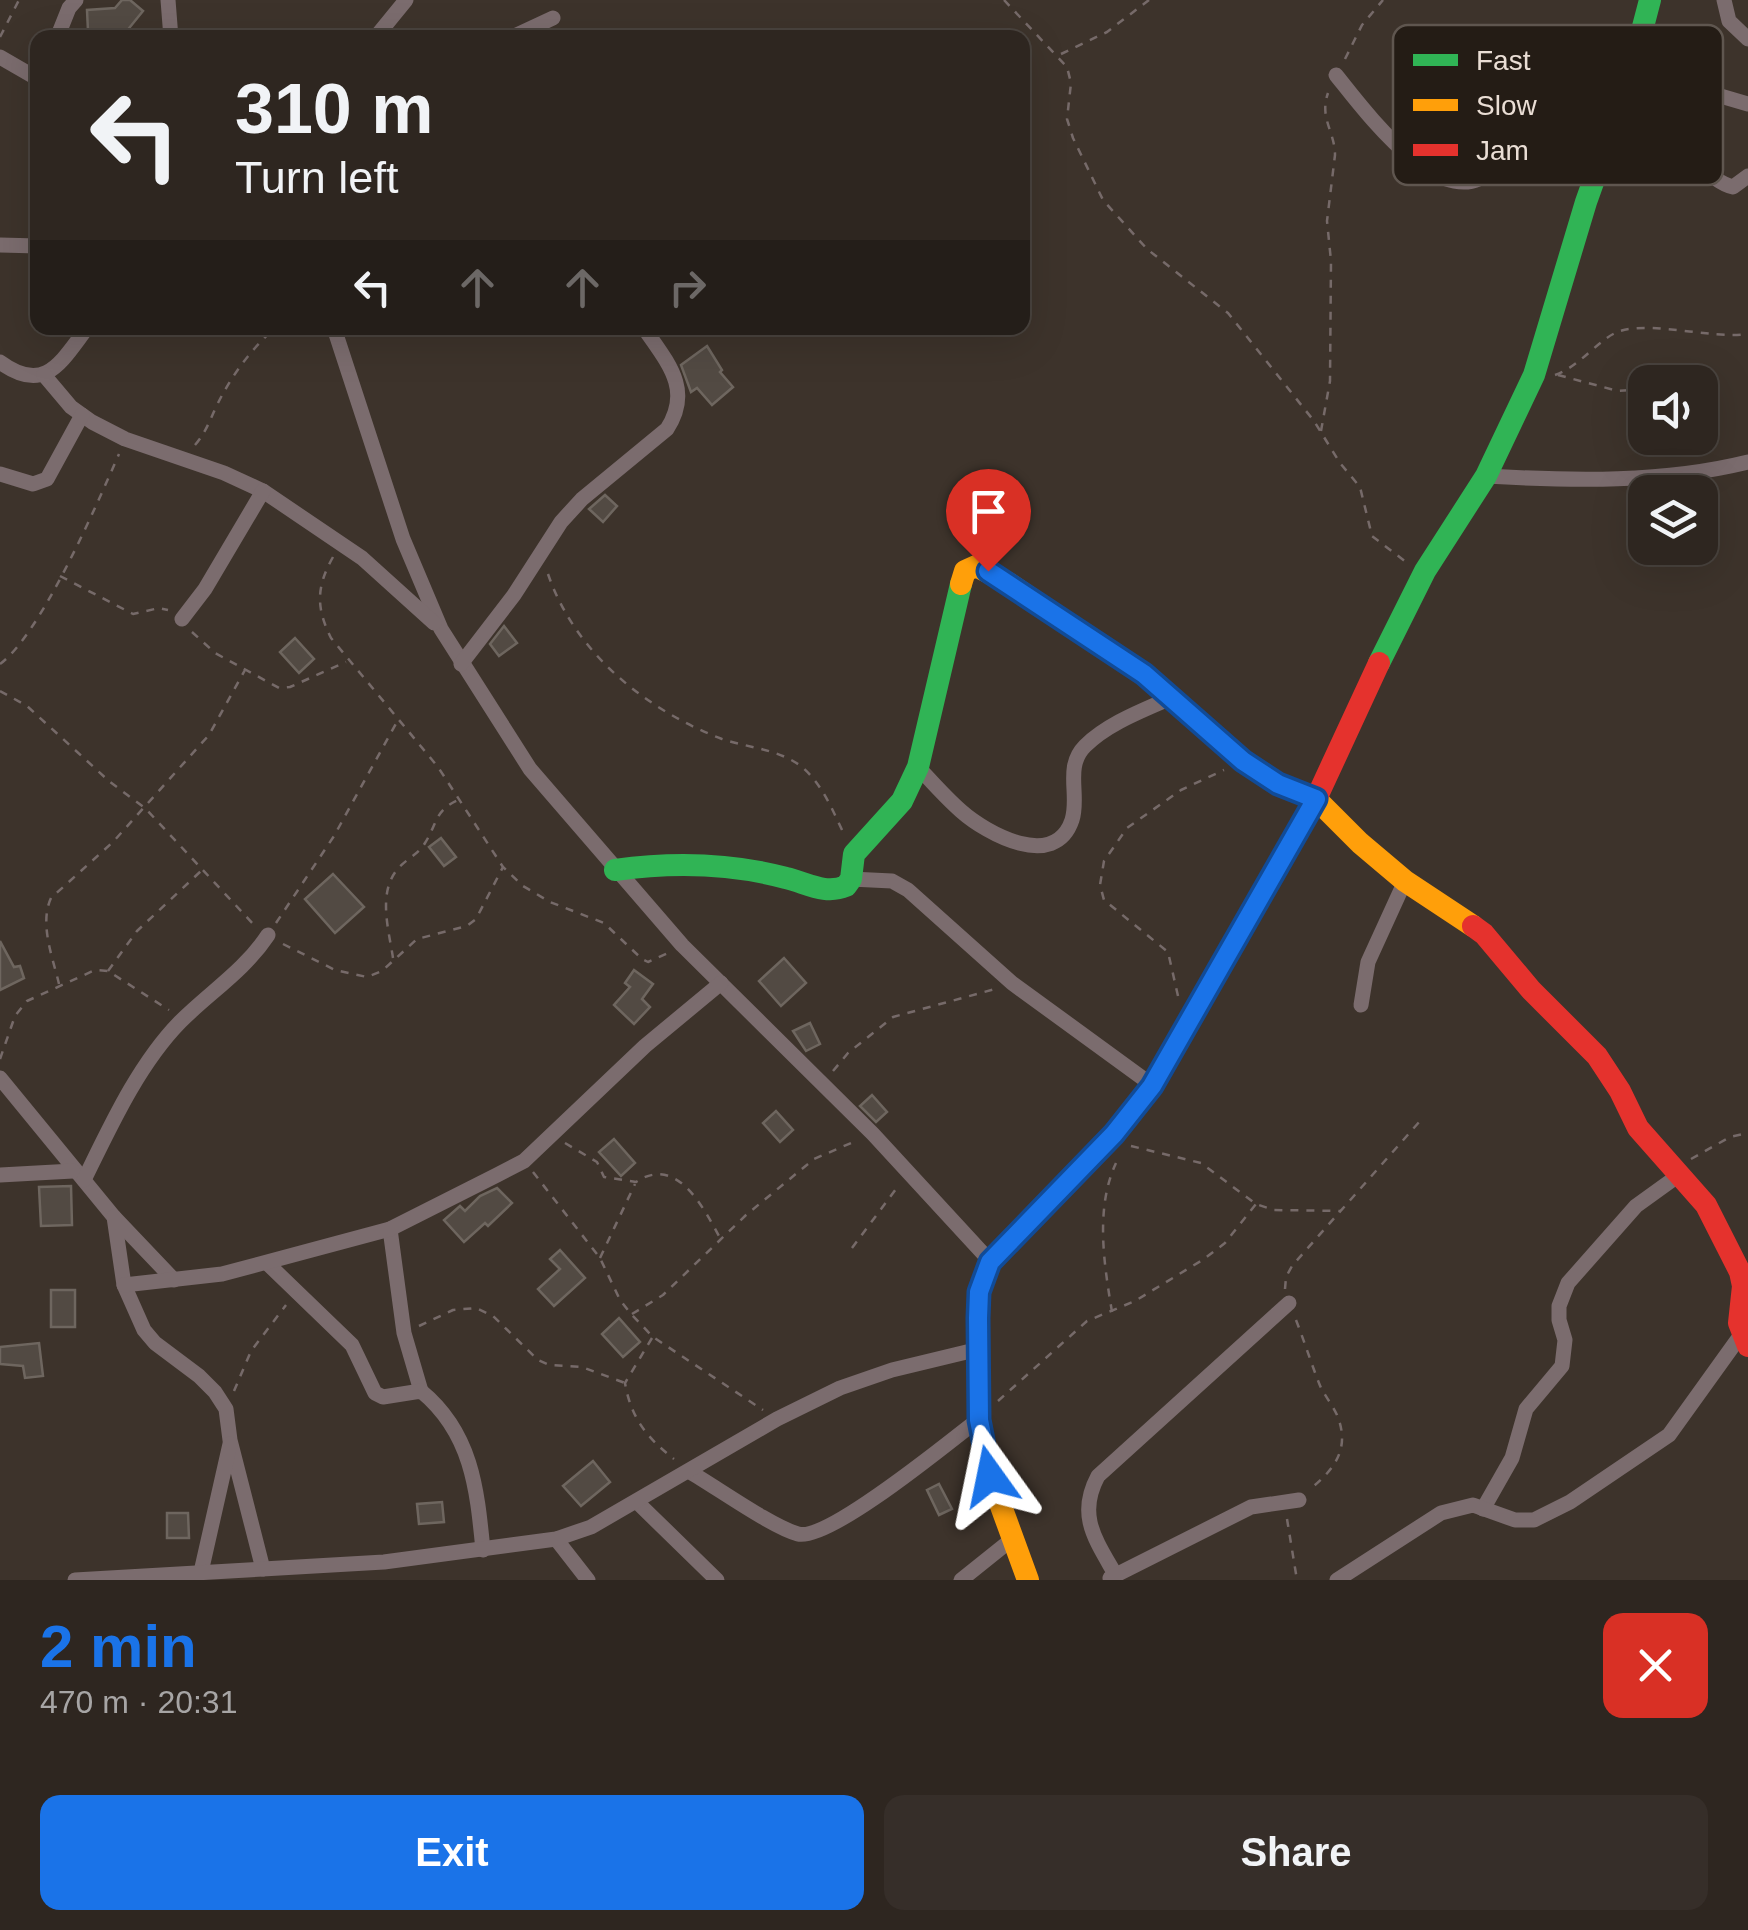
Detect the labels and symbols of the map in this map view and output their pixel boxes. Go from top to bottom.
legend [1393,25,1723,185]
text: Fast [1476,45,1531,76]
text: Slow [1476,90,1537,121]
text: Jam [1476,135,1529,166]
pin [946,469,1031,572]
position arrow [938,1424,1042,1528]

